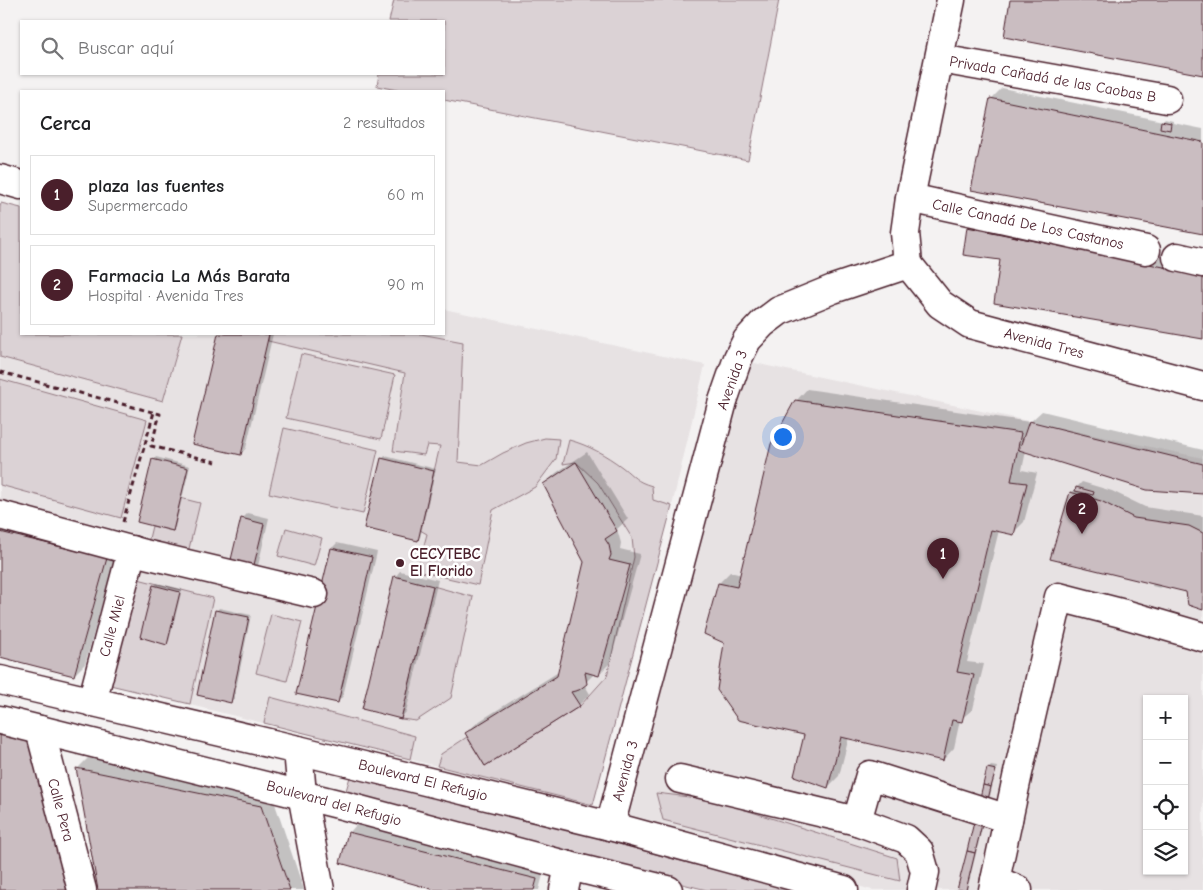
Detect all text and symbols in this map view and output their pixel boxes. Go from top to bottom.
search box [20,20,445,75]
icon: search [38,34,66,62]
text: Buscar aquí [78,37,174,59]
street label: Privada Cañadá de las Caobas B [948,52,1158,106]
text: Cerca [40,111,91,135]
text: 2 resultados [343,114,425,132]
text: plaza las fuentes [88,175,224,197]
text: 1 [54,186,60,204]
text: 60 m [387,186,424,204]
street label: Calle Canadá De Los Castanos [931,195,1125,253]
text: Supermercado [88,197,188,215]
text: Farmacia La Más Barata [88,265,290,287]
text: 2 [53,276,61,294]
text: 90 m [387,276,424,294]
text: Hospital · Avenida Tres [88,287,243,305]
street label: Avenida Tres [1002,324,1086,362]
street label: Avenida 3 [713,348,751,412]
your location [770,424,796,450]
pin: 2 [1066,493,1098,534]
pin: 1 [927,538,959,579]
place label: CECYTEBC El Florido [410,545,481,580]
marker: CECYTEBC El Florido [394,557,406,569]
street label: Calle Miel [95,593,129,659]
map controls [1143,695,1188,875]
button: + [1143,695,1188,740]
street label: Avenida 3 [608,739,642,803]
button: − [1143,740,1188,785]
street label: Boulevard El Refugio [356,755,490,805]
street label: Calle Pera [44,776,78,844]
street label: Boulevard del Refugio [265,776,404,830]
button: locate [1143,785,1188,830]
button: layers [1143,830,1188,875]

